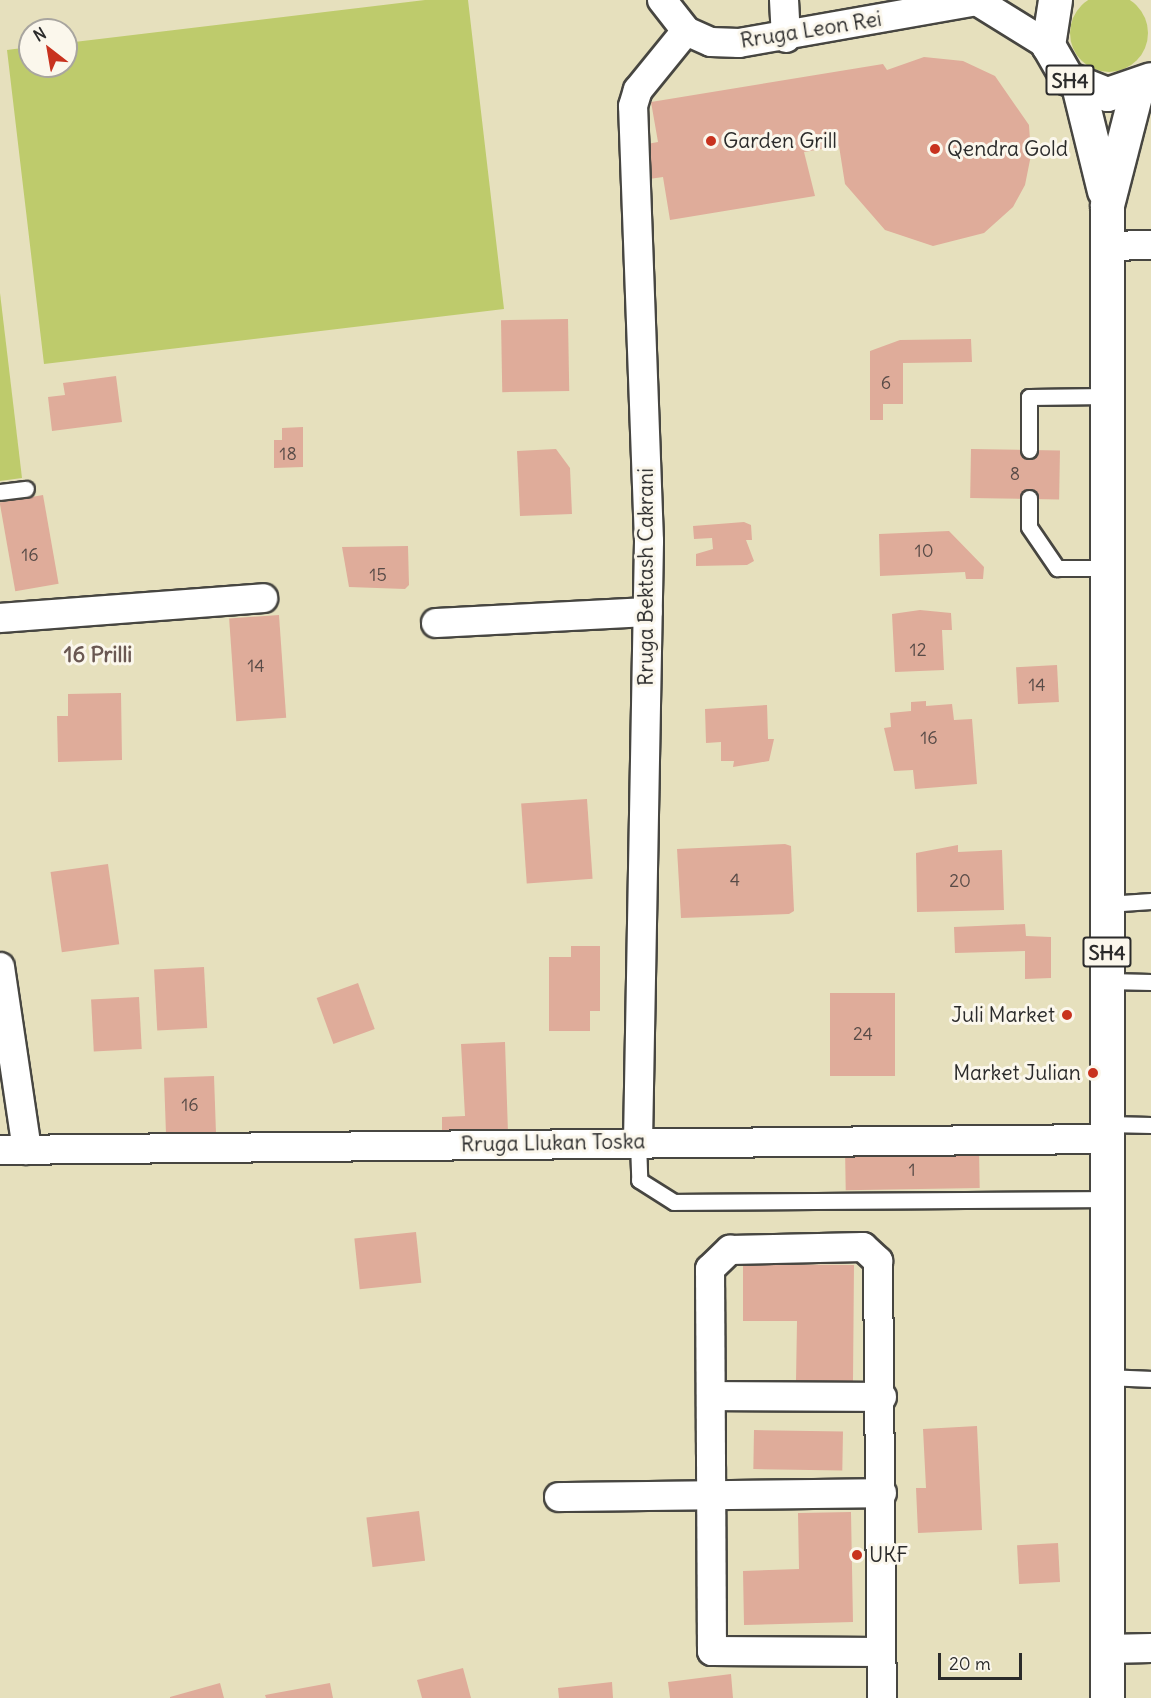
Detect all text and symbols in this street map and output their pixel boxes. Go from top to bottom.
street label: Rruga Leon Rei [739,6,883,54]
north arrow [18,18,78,78]
text: N [30,23,50,46]
road number: SH4 [1044,63,1096,97]
place label: Garden Grill [723,128,837,154]
marker: Garden Grill [704,134,718,148]
place label: Qendra Gold [947,136,1068,162]
marker: Qendra Gold [928,142,942,156]
house number: 6 [881,372,891,394]
house number: 18 [279,443,297,465]
house number: 8 [1010,463,1020,485]
street label: Rruga Bektash Cakrani [633,468,659,686]
house number: 10 [915,540,933,562]
house number: 16 [21,544,39,566]
house number: 15 [369,564,387,586]
house number: 12 [909,639,927,661]
district label: 16 Prilli [64,642,132,668]
house number: 14 [247,655,265,677]
house number: 14 [1028,674,1046,696]
house number: 16 [920,727,938,749]
house number: 4 [730,869,740,891]
house number: 20 [949,870,971,892]
road number: SH4 [1082,935,1132,969]
place label: Juli Market [951,1002,1055,1028]
marker: Juli Market [1060,1008,1074,1022]
house number: 24 [853,1023,873,1045]
place label: Market Julian [953,1060,1081,1086]
marker: Market Julian [1086,1066,1100,1080]
house number: 16 [181,1094,199,1116]
street label: Rruga Llukan Toska [461,1129,645,1157]
house number: 1 [908,1159,916,1181]
place label: UKF [869,1542,908,1568]
marker: UKF [850,1548,864,1562]
scale bar [941,1641,1025,1679]
text: 20 m [949,1652,991,1675]

